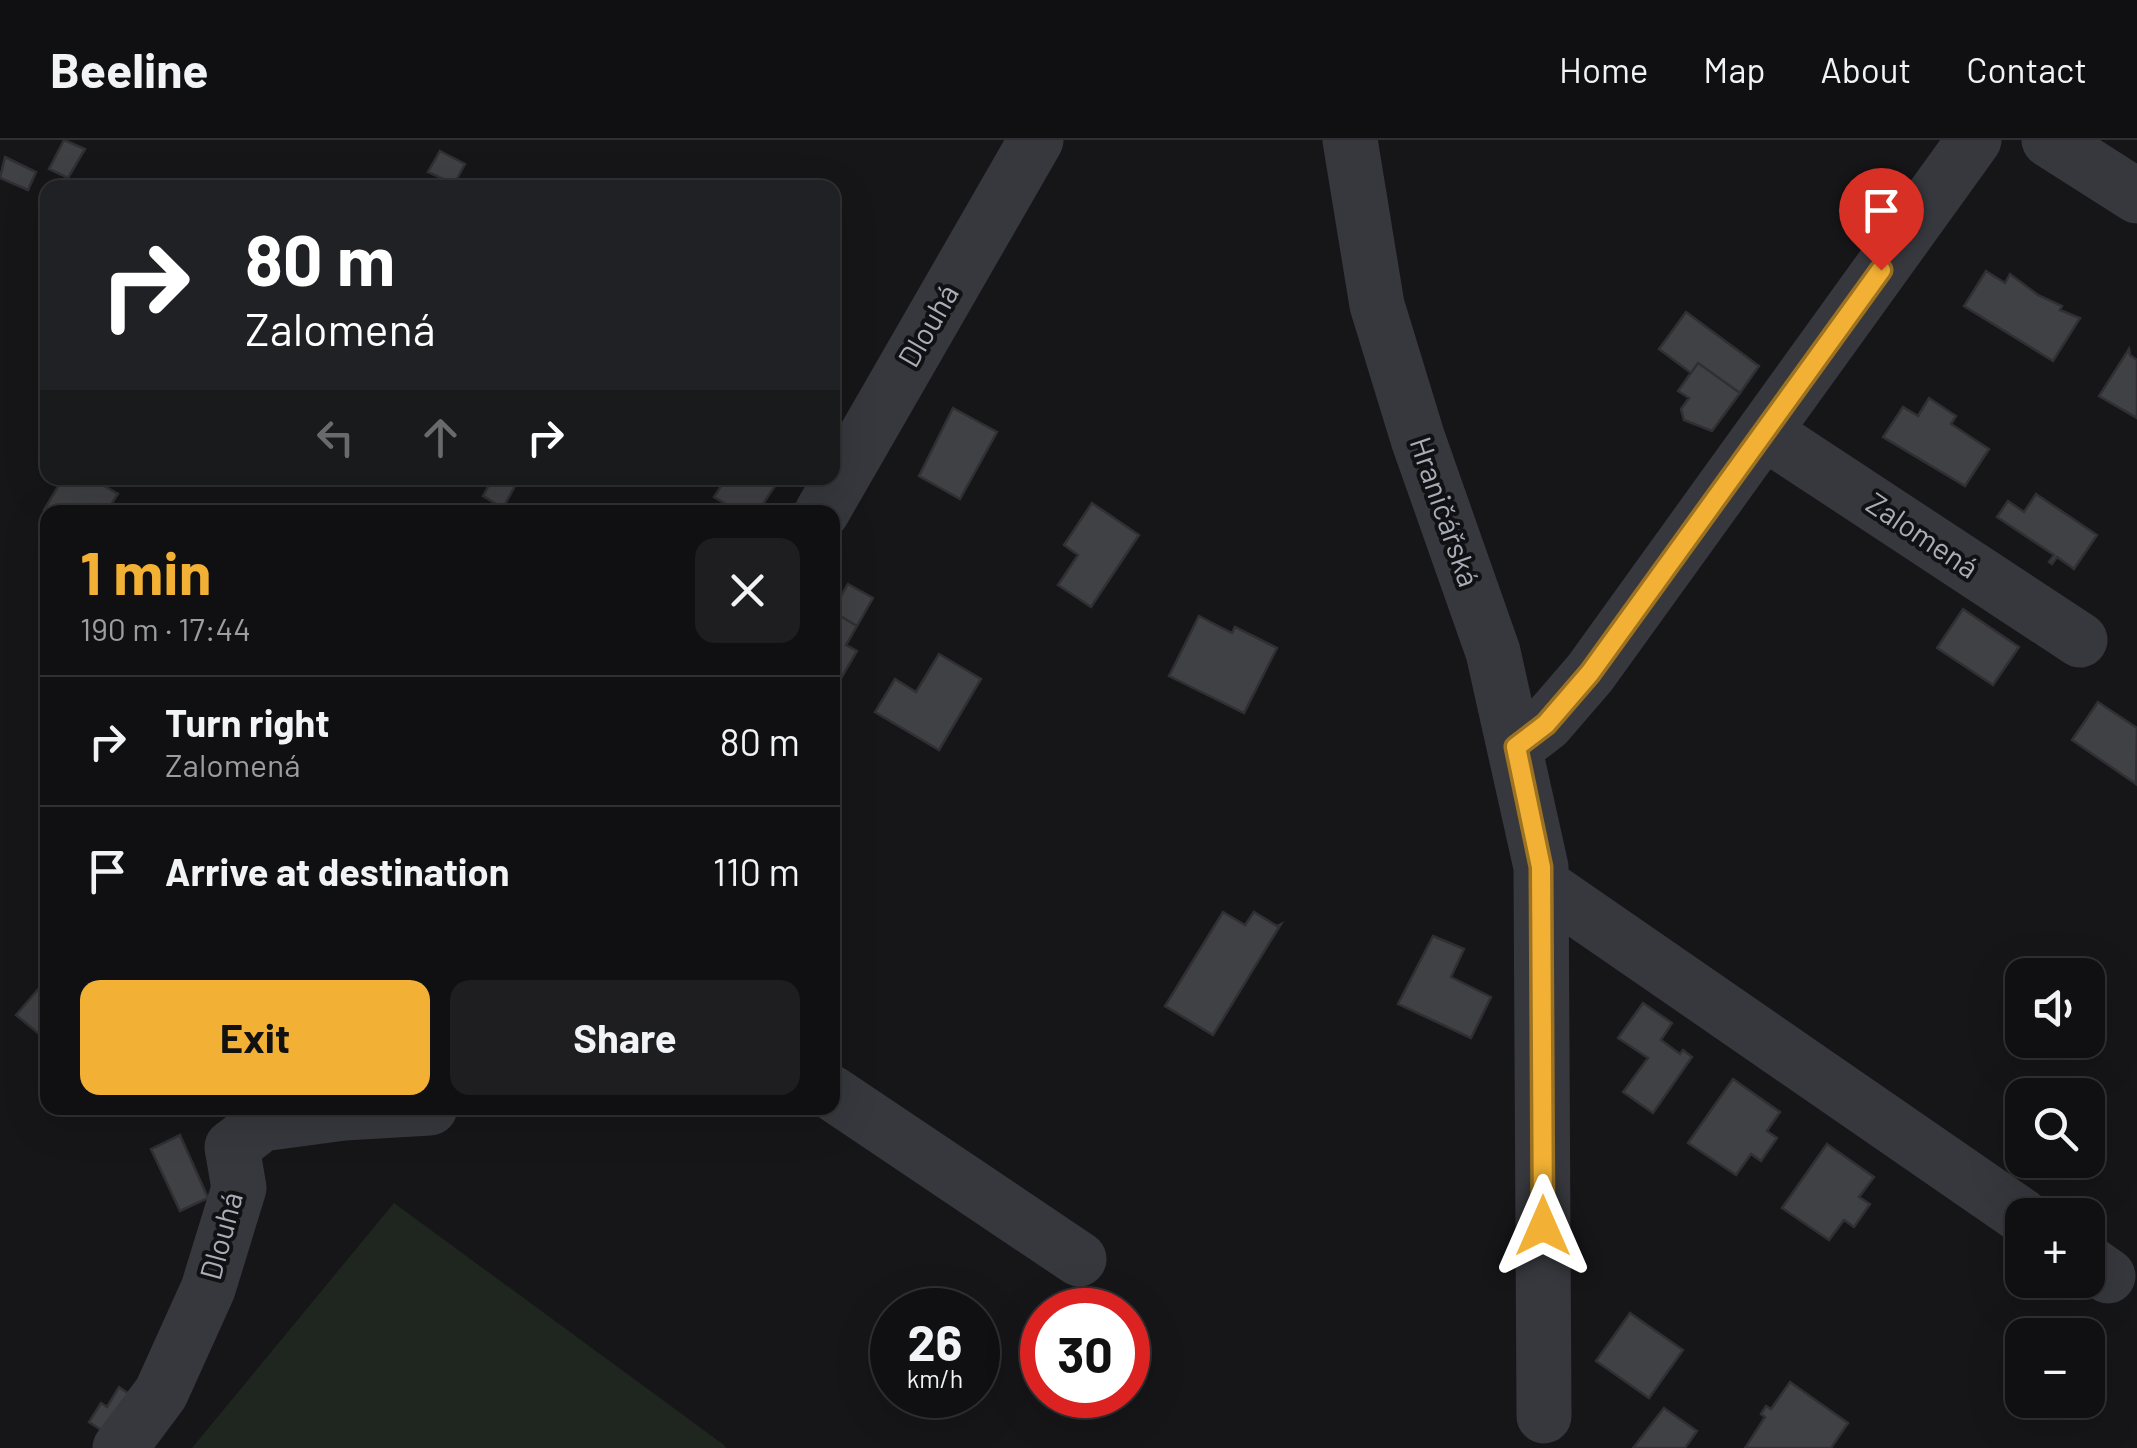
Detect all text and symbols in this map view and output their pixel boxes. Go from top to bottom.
text: Beeline [50,40,208,98]
text: Home [1559,48,1648,90]
text: Map [1703,48,1766,90]
text: About [1821,48,1911,90]
text: Contact [1966,48,2087,90]
pin [1839,168,1924,271]
icon: arrive [1854,183,1909,238]
text: 80 m [245,216,395,300]
icon: right [80,220,210,350]
street label: Dlouhá [889,277,965,373]
text: Zalomená [245,301,436,355]
icon: left [308,410,363,465]
icon: ahead [413,410,468,465]
icon: right [518,410,573,465]
street label: Hraničářská [1404,432,1488,591]
street label: Zalomená [1860,484,1986,585]
text: 1 min [80,535,211,607]
button: close [695,538,800,643]
text: 190 m · 17:44 [80,609,251,647]
text: Turn right [165,699,330,745]
icon: right [80,714,135,769]
text: 80 m [720,718,800,764]
text: Zalomená [165,745,301,783]
icon: arrive [80,844,135,899]
text: Arrive at destination [165,848,510,894]
text: 110 m [713,848,800,894]
map controls [2005,958,2105,1418]
button: sound [2005,958,2105,1058]
button: Exit [80,980,430,1095]
button: Share [450,980,800,1095]
button: search [2005,1078,2105,1178]
position arrow [1491,1174,1595,1278]
street label: Dlouhá [191,1188,249,1283]
button: + [2005,1198,2105,1298]
speed limit sign: 30 [1020,1288,1150,1418]
text: 26 [908,1311,962,1371]
button: − [2005,1318,2105,1418]
text: km/h [907,1363,963,1393]

